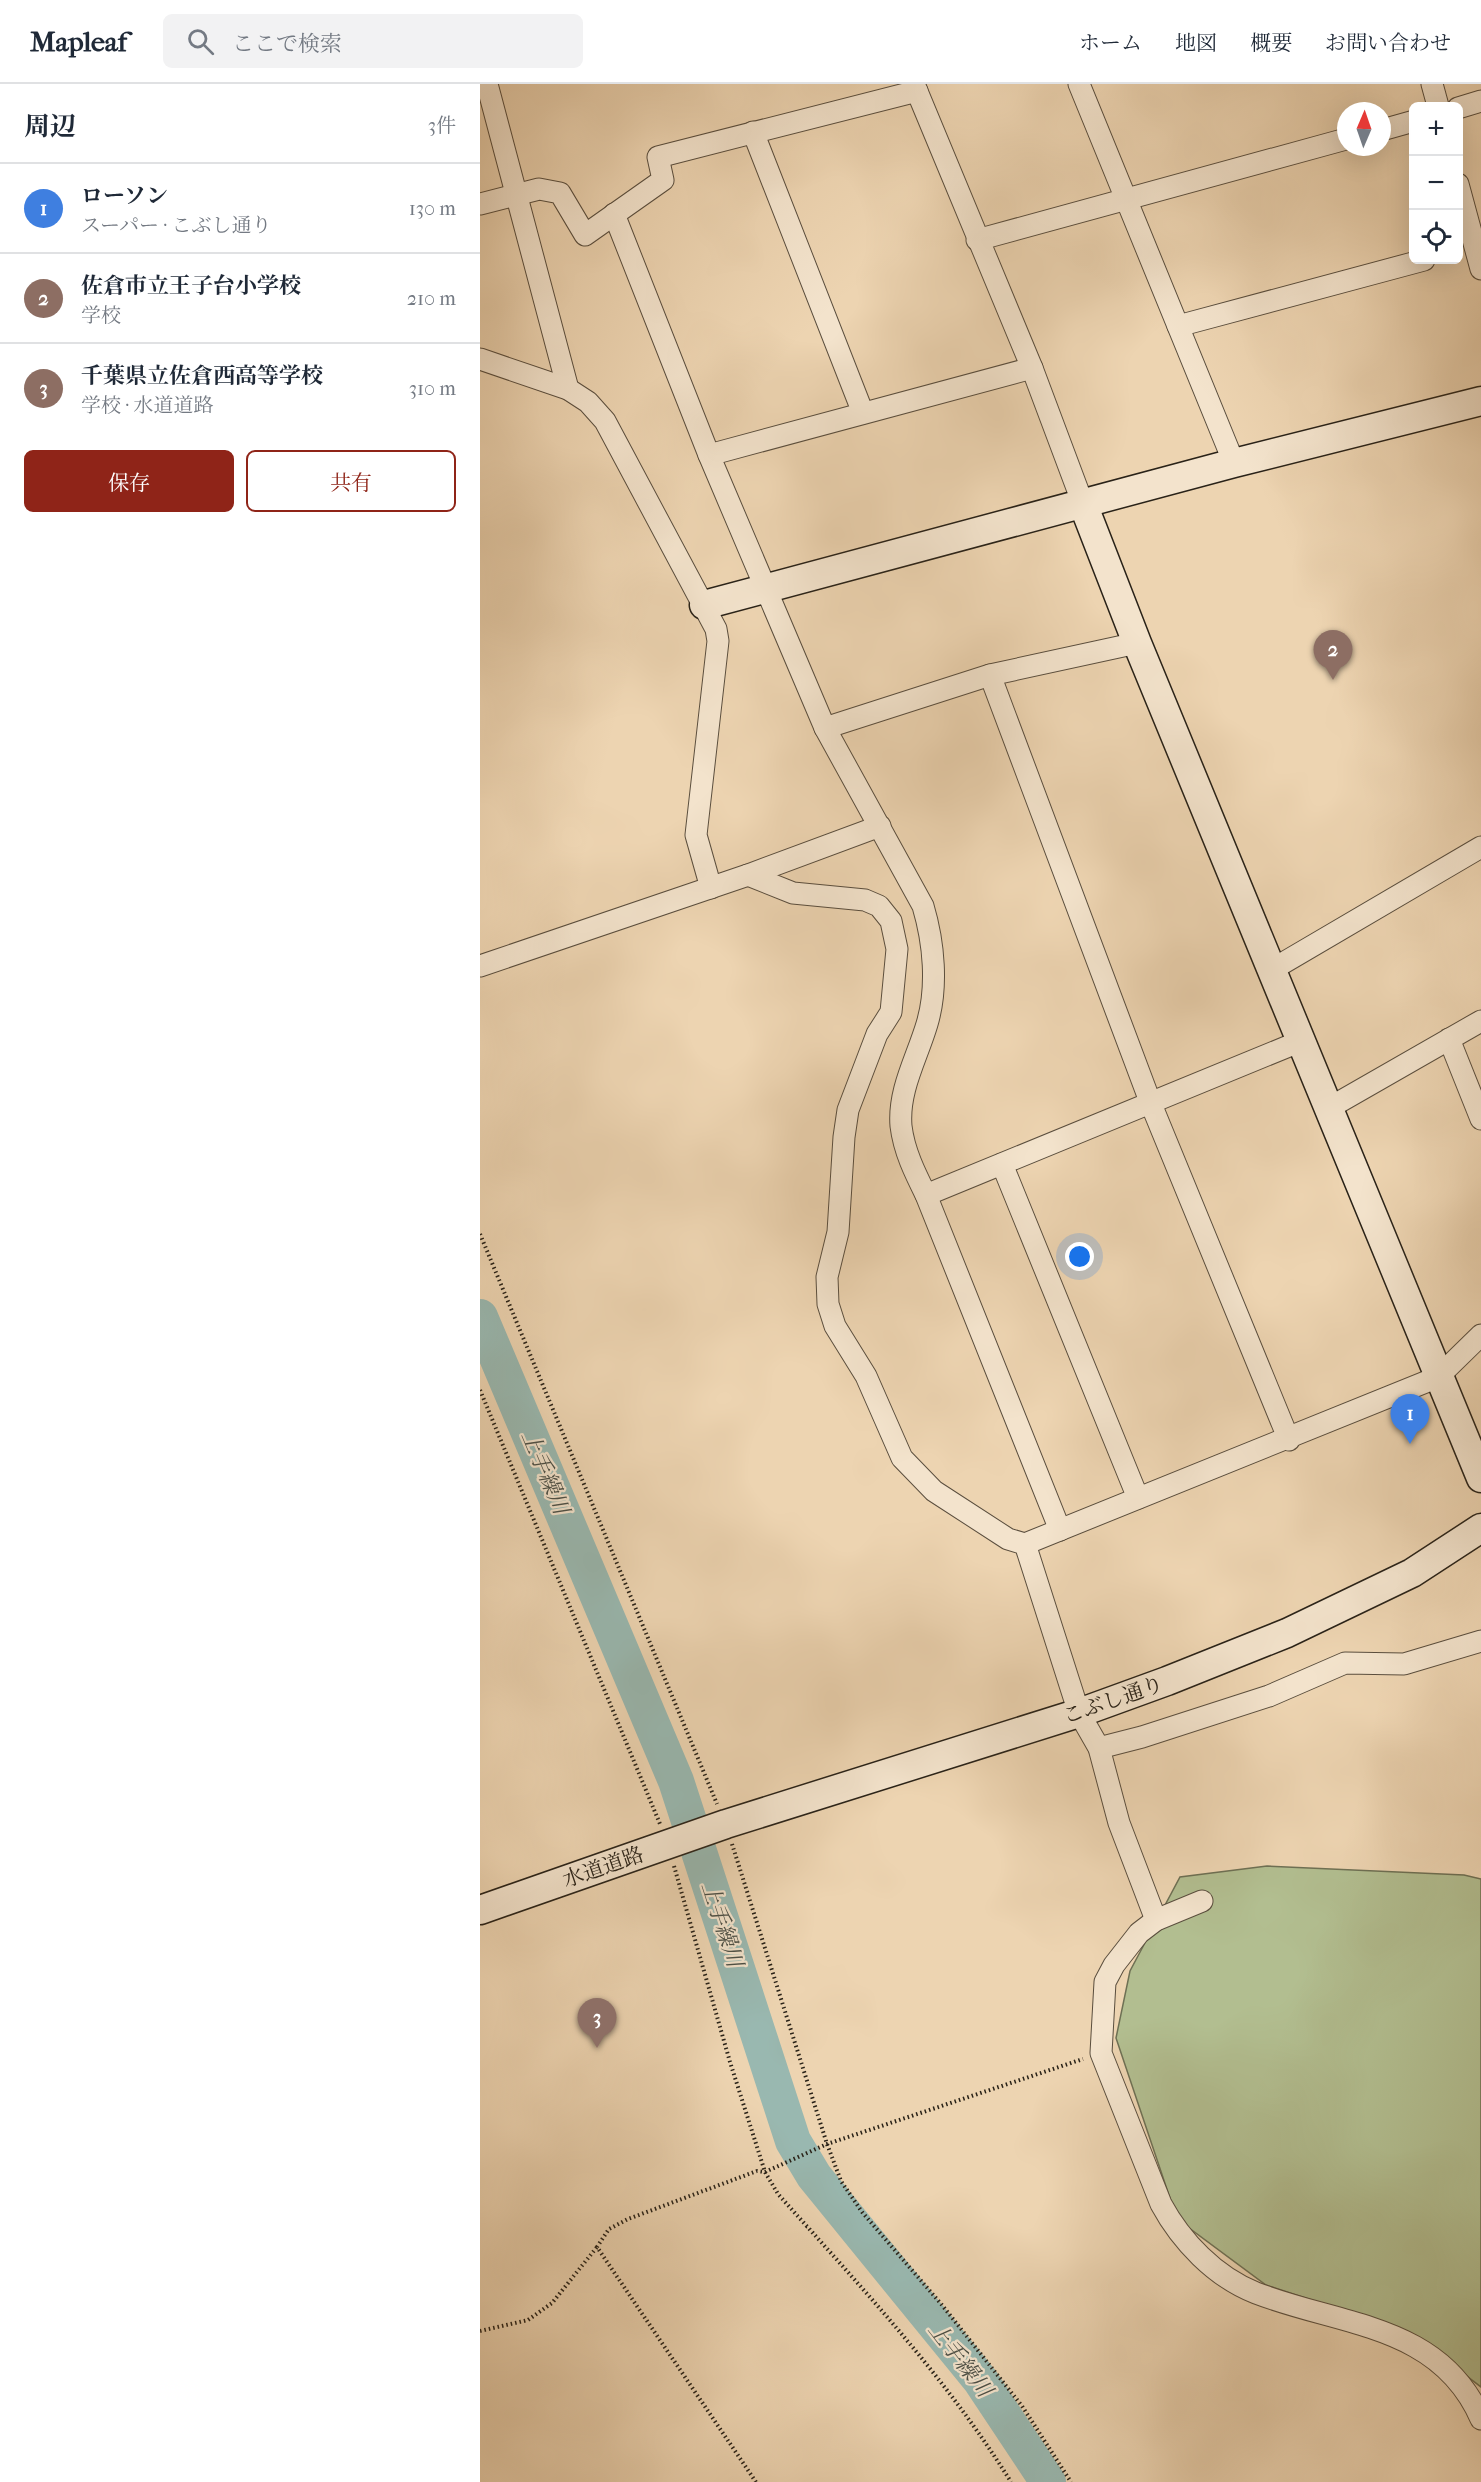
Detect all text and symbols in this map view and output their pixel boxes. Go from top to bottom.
search box [163,14,583,68]
text: Mapleaf [30,25,127,58]
icon: search [184,25,217,58]
text: ここで検索 [232,31,342,57]
text: ホーム [1079,31,1142,55]
text: 地図 [1175,31,1217,55]
text: 概要 [1250,31,1292,55]
text: お問い合わせ [1325,31,1451,55]
north arrow [1337,102,1391,156]
map controls [1409,102,1463,264]
button: + [1409,102,1463,156]
text: 周辺 [24,111,76,142]
text: 3件 [428,114,456,137]
button: − [1409,156,1463,210]
text: ローソン [81,183,168,209]
text: 1 [40,197,47,220]
text: 130 m [409,197,456,220]
button: locate [1409,210,1463,264]
text: スーパー · こぶし通り [81,214,272,237]
text: 佐倉市立王子台小学校 [81,273,301,299]
text: 2 [38,287,49,310]
text: 210 m [407,287,456,310]
text: 学校 [81,304,121,327]
text: 千葉県立佐倉西高等学校 [81,363,323,389]
text: 3 [39,377,48,400]
text: 310 m [409,377,456,400]
text: 学校 · 水道道路 [81,394,214,417]
button: 保存 [24,450,234,512]
button: 共有 [246,450,456,512]
pin: 2 [1314,630,1352,680]
your location [1065,1242,1094,1271]
pin: 1 [1390,1394,1430,1444]
water label: 上手繰川 [516,1427,575,1520]
street label: こぶし通り [1059,1672,1167,1728]
street label: 水道道路 [559,1842,647,1892]
water label: 上手繰川 [696,1878,749,1972]
pin: 3 [578,1998,616,2048]
water label: 上手繰川 [923,2317,999,2404]

